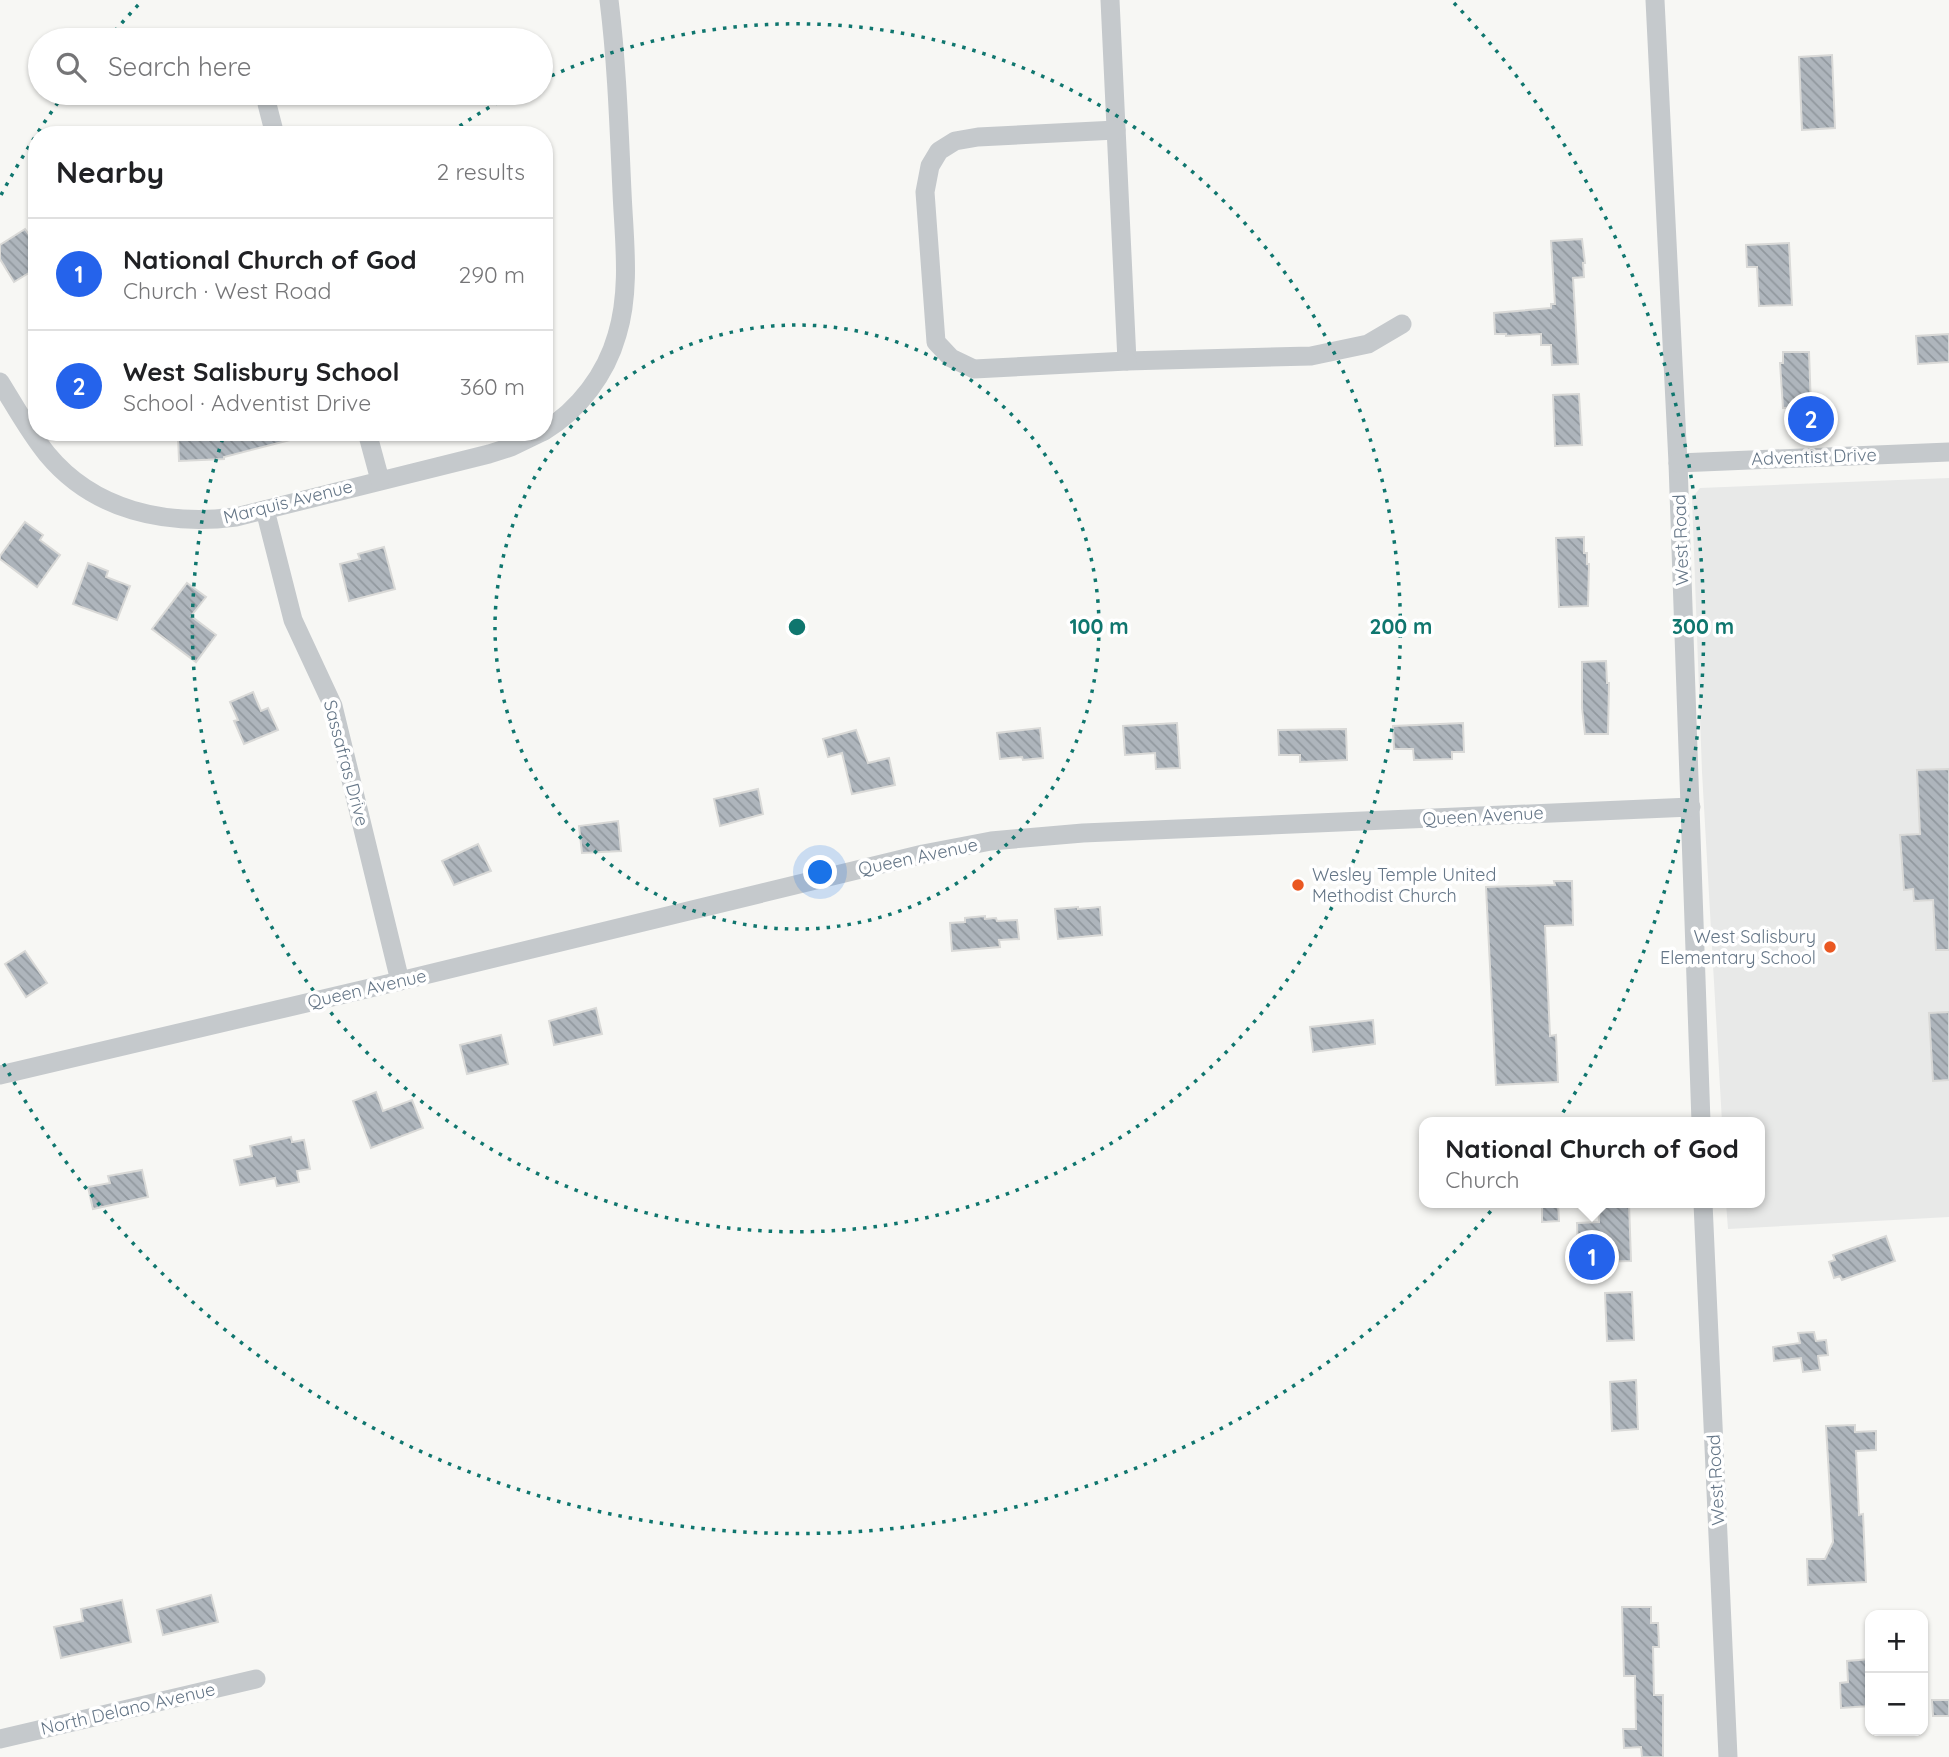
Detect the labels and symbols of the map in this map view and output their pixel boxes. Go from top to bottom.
pin: 2 [1788,393,1834,445]
street label: Adventist Drive [1751,443,1877,470]
street label: Marquis Avenue [221,474,355,529]
street label: West Road [1667,494,1694,586]
text: 100 m [1069,613,1129,639]
text: 200 m [1370,613,1432,639]
text: 300 m [1672,613,1734,639]
centre of rings [785,615,809,639]
street label: Sassafras Drive [319,697,374,829]
street label: Queen Avenue [1422,801,1544,830]
street label: Queen Avenue [856,833,980,880]
your location [803,855,837,889]
place label: Wesley Temple United Methodist Church [1312,863,1496,907]
marker: Wesley Temple United Methodist Church [1290,877,1306,893]
place label: West Salisbury Elementary School [1660,925,1816,969]
marker: West Salisbury Elementary School [1822,939,1838,955]
street label: Queen Avenue [305,964,429,1013]
pin: 1 [1569,1231,1615,1283]
street label: West Road [1702,1434,1729,1526]
street label: North Delano Avenue [38,1677,217,1740]

